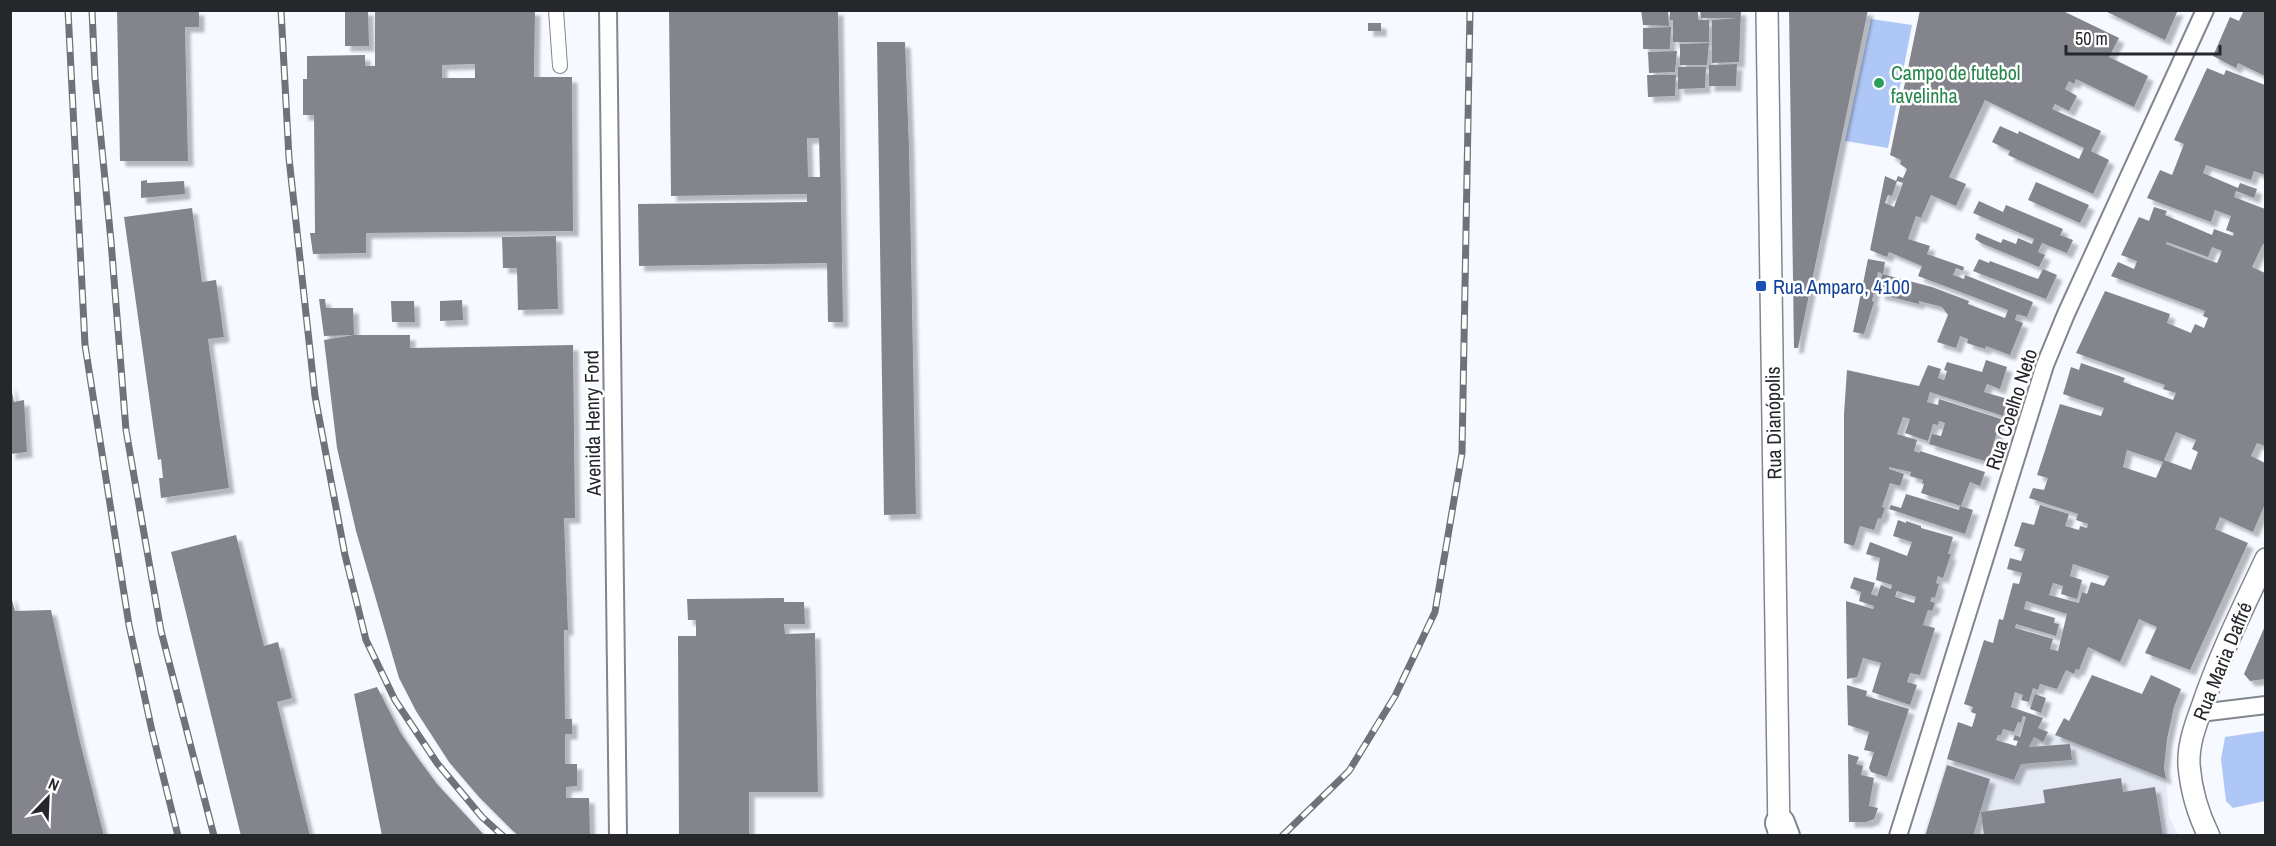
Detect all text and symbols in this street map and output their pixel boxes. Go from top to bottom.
scale bar [2066,18,2220,56]
text: 50 m [2075,26,2108,51]
place label: Campo de futebol favelinha [1891,59,2020,109]
marker: Campo de futebol favelinha [1872,76,1886,90]
place label: Rua Amparo, 4100 [1773,273,1910,300]
marker: Rua Amparo, 4100 [1754,279,1768,293]
street label: Rua Coelho Neto [1979,345,2043,473]
street label: Avenida Henry Ford [577,350,607,497]
street label: Rua Dianópolis [1759,366,1787,480]
street label: Rua Maria Daffré [2186,598,2258,724]
north arrow [18,768,78,828]
text: N [45,772,63,796]

